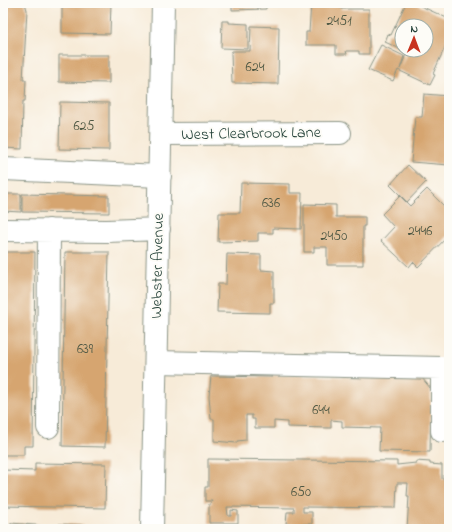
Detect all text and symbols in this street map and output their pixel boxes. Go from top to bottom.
house number: 2451 [326,11,352,32]
north arrow [394,18,434,58]
text: N [410,21,418,37]
house number: 624 [246,57,265,78]
house number: 625 [73,116,95,137]
street label: West Clearbrook Lane [181,121,322,147]
house number: 636 [262,193,280,214]
street label: Webster Avenue [145,212,171,319]
house number: 2446 [408,221,432,242]
house number: 2450 [321,226,347,247]
house number: 639 [77,339,94,360]
house number: 644 [312,400,330,421]
house number: 650 [291,482,311,503]

